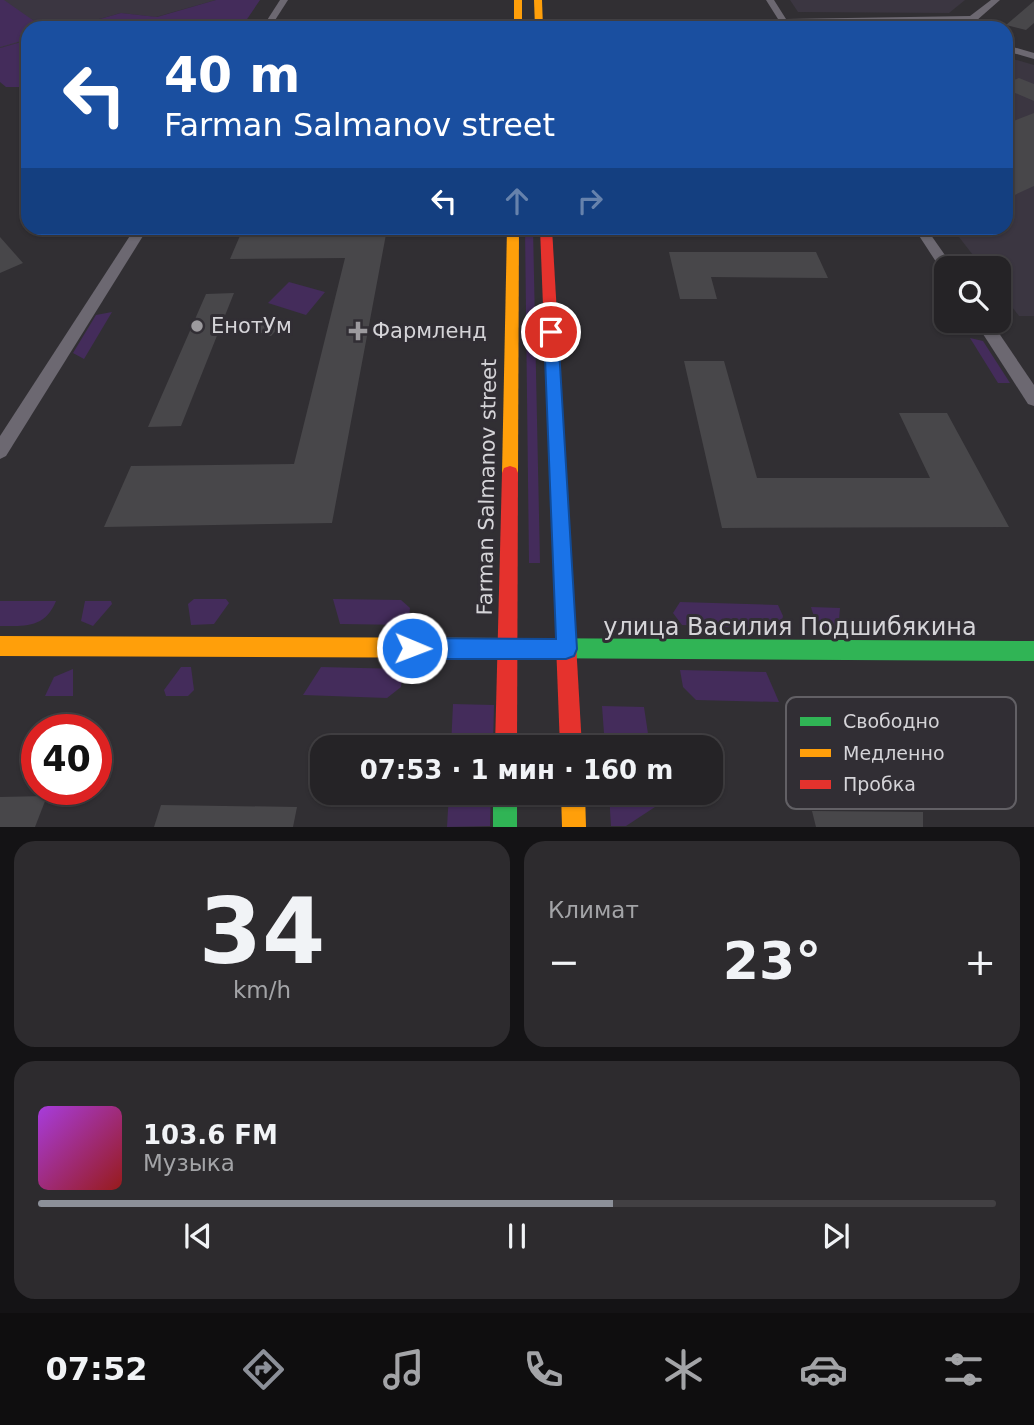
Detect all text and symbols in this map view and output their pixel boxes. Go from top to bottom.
text: 40 m [164,47,300,104]
icon: left [49,49,140,140]
text: Farman Salmanov street [164,106,555,144]
icon: left [425,182,463,220]
icon: ahead [498,182,536,220]
icon: right [571,182,609,220]
map controls [934,256,1011,333]
button: search [934,256,1011,333]
pin [521,302,581,362]
icon: arrive [532,313,570,351]
place label: ЕнотУм [211,314,292,338]
marker: ЕнотУм [189,318,205,334]
place label: Фармленд [372,319,487,343]
marker: Фармленд [350,323,366,339]
street label: Farman Salmanov street [473,358,501,616]
position arrow [375,611,449,685]
street label: улица Василия Подшибякина [603,613,977,641]
legend [786,697,1016,809]
text: Свободно [843,710,940,732]
speed limit sign: 40 [21,714,112,805]
text: Медленно [843,742,945,764]
text: 07:53 · 1 мин · 160 m [360,755,673,785]
text: Пробка [843,773,916,795]
text: 34 [199,879,325,984]
text: Климат [548,897,639,923]
text: 23° [723,931,821,991]
text: − [548,940,580,984]
text: + [964,940,996,984]
text: km/h [233,977,291,1003]
text: 103.6 FM [143,1120,278,1150]
text: Музыка [143,1150,235,1176]
icon: previous [179,1217,217,1255]
icon: pause [498,1217,536,1255]
icon: next [817,1217,855,1255]
icon: directions [239,1345,288,1394]
icon: music [379,1345,428,1394]
icon: phone [519,1345,568,1394]
icon: climate [659,1345,708,1394]
icon: car [799,1345,848,1394]
icon: filters [939,1345,988,1394]
text: 07:52 [46,1350,147,1388]

